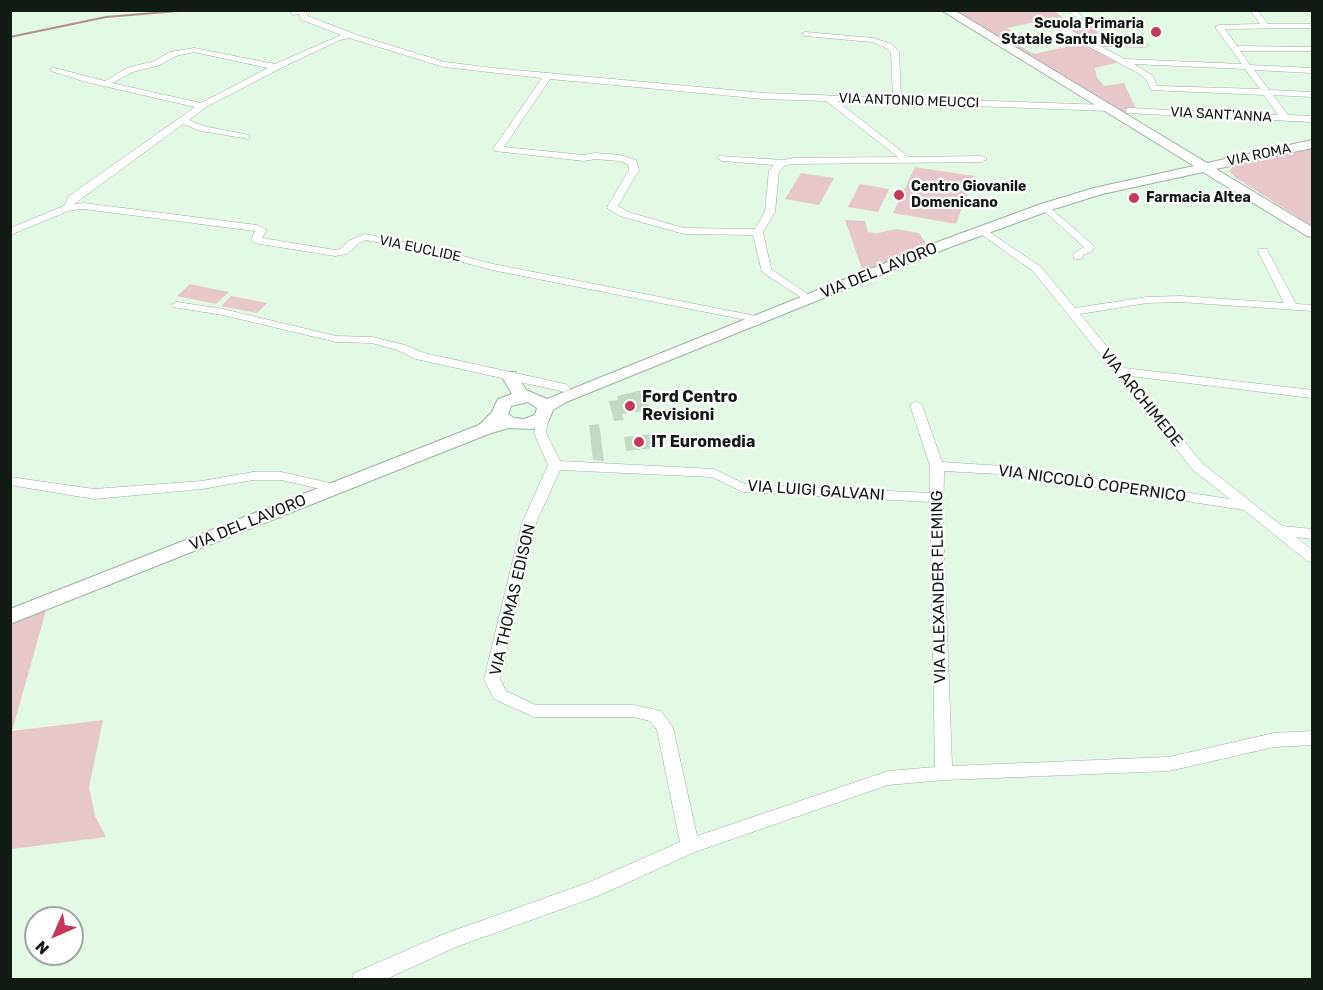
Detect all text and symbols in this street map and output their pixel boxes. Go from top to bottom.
place label: Scuola Primaria Statale Santu Nigola [1001,16,1144,48]
marker: Scuola Primaria Statale Santu Nigola [1149,25,1163,39]
street label: VIA ANTONIO MEUCCI [838,90,980,112]
street label: VIA SANT'ANNA [1170,104,1272,126]
street label: VIA ROMA [1225,140,1293,170]
place label: Centro Giovanile Domenicano [911,179,1026,212]
marker: Centro Giovanile Domenicano [892,188,906,202]
place label: Farmacia Altea [1146,190,1251,206]
marker: Farmacia Altea [1127,191,1141,205]
street label: VIA EUCLIDE [378,232,462,266]
street label: VIA DEL LAVORO [818,239,940,303]
street label: VIA ARCHIMEDE [1096,345,1186,451]
place label: Ford Centro Revisioni [642,387,738,425]
marker: Ford Centro Revisioni [623,399,637,413]
place label: IT Euromedia [651,432,755,452]
marker: IT Euromedia [632,435,646,449]
street label: VIA NICCOLÒ COPERNICO [997,461,1187,507]
street label: VIA LUIGI GALVANI [747,477,885,505]
street label: VIA ALEXANDER FLEMING [928,490,950,684]
street label: VIA DEL LAVORO [187,491,309,555]
street label: VIA THOMAS EDISON [486,522,540,678]
north arrow [24,906,84,966]
text: N [32,937,53,958]

